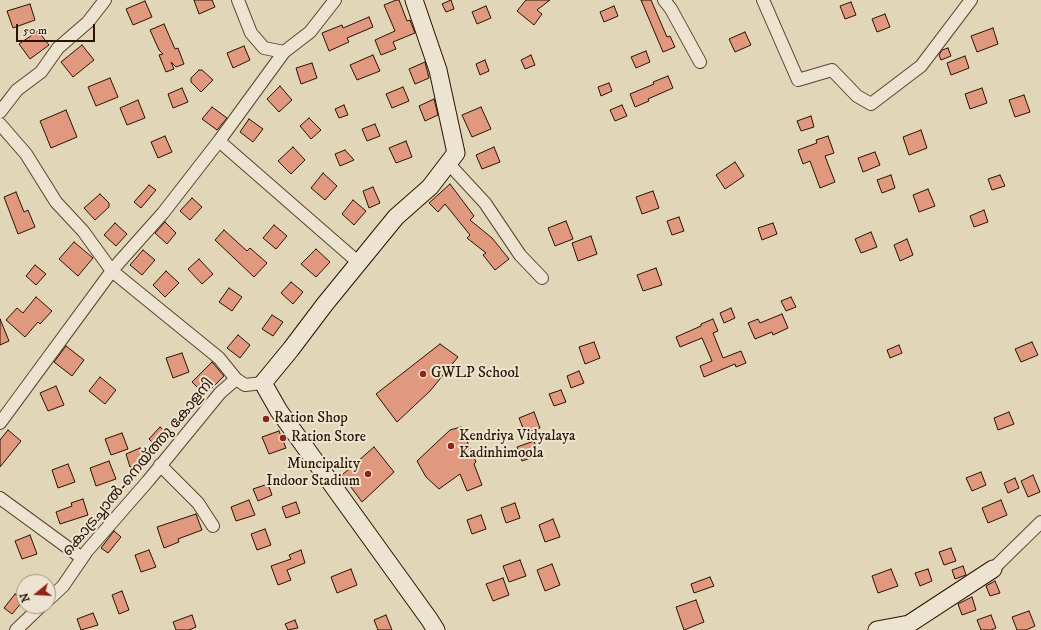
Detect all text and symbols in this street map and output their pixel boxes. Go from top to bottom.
scale bar [18,16,97,42]
text: 50 m [23,23,47,38]
place label: GWLP School [431,365,519,383]
marker: GWLP School [418,369,428,379]
street label: കൊട്രച്ചാൽ-നെയ്ത്തു കോളനി [59,376,219,560]
place label: Ration Shop [274,410,348,428]
marker: Ration Shop [261,414,271,424]
place label: Kendriya Vidyalaya Kadinhimoola [459,428,575,463]
place label: Ration Store [291,429,366,447]
marker: Ration Store [278,433,288,443]
marker: Kendriya Vidyalaya Kadinhimoola [446,441,456,451]
place label: Muncipality Indoor Stadium [266,456,360,491]
marker: Muncipality Indoor Stadium [363,469,373,479]
north arrow [16,574,56,614]
text: N [17,591,34,604]

